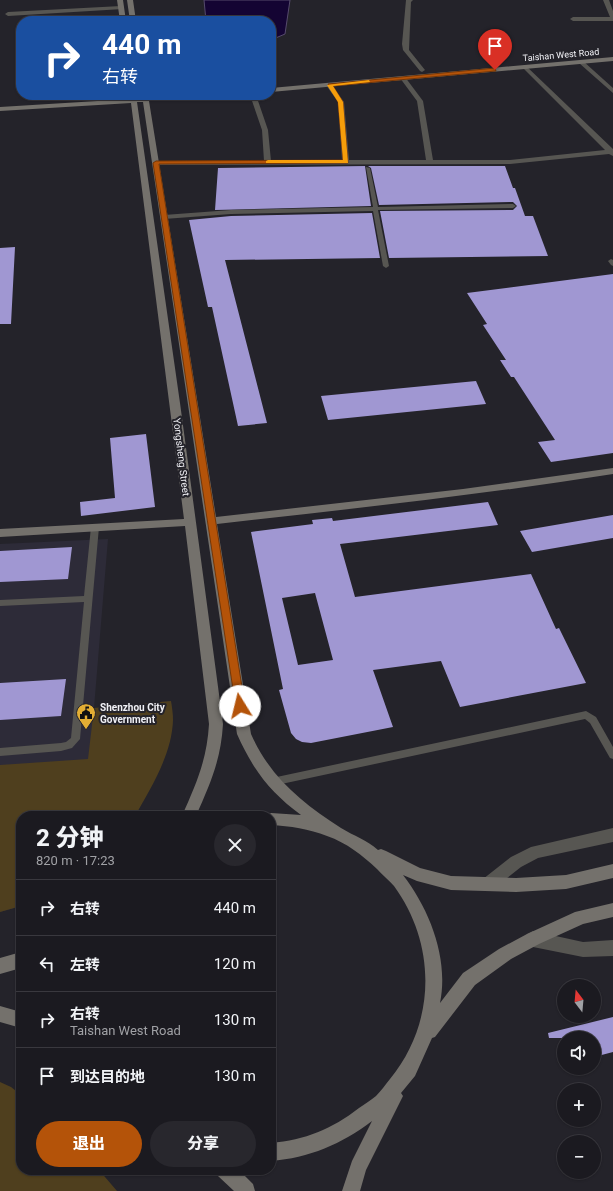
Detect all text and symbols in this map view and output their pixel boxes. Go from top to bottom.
text: 440 m [102,28,181,61]
pin [478,29,512,70]
icon: right [36,32,88,84]
icon: arrive [484,35,506,57]
street label: Taishan West Road [522,47,600,63]
text: 右转 [102,66,138,87]
street label: Yongsheng Street [171,417,192,497]
position arrow [219,685,261,727]
public building icon: Shenzhou City Government [75,702,97,730]
place label: Shenzhou City Government [100,702,166,725]
text: 2 分钟 [36,824,104,852]
button: close [214,824,256,866]
text: 820 m · 17:23 [36,853,115,868]
icon: right [36,897,58,919]
text: 440 m [214,899,256,917]
text: 右转 [70,900,100,918]
icon: left [36,953,58,975]
text: 120 m [214,955,256,973]
text: 左转 [70,956,100,974]
north arrow [557,979,601,1023]
map controls [557,979,601,1179]
text: 右转 [70,1005,100,1023]
icon: right [36,1009,58,1031]
text: 130 m [214,1011,256,1029]
text: Taishan West Road [70,1023,181,1038]
button: sound [557,1031,601,1075]
icon: arrive [36,1065,58,1087]
text: 130 m [214,1067,256,1085]
text: 到达目的地 [70,1068,145,1086]
button: + [557,1083,601,1127]
button: 退出 [36,1121,142,1167]
button: 分享 [150,1121,256,1167]
button: − [557,1135,601,1179]

